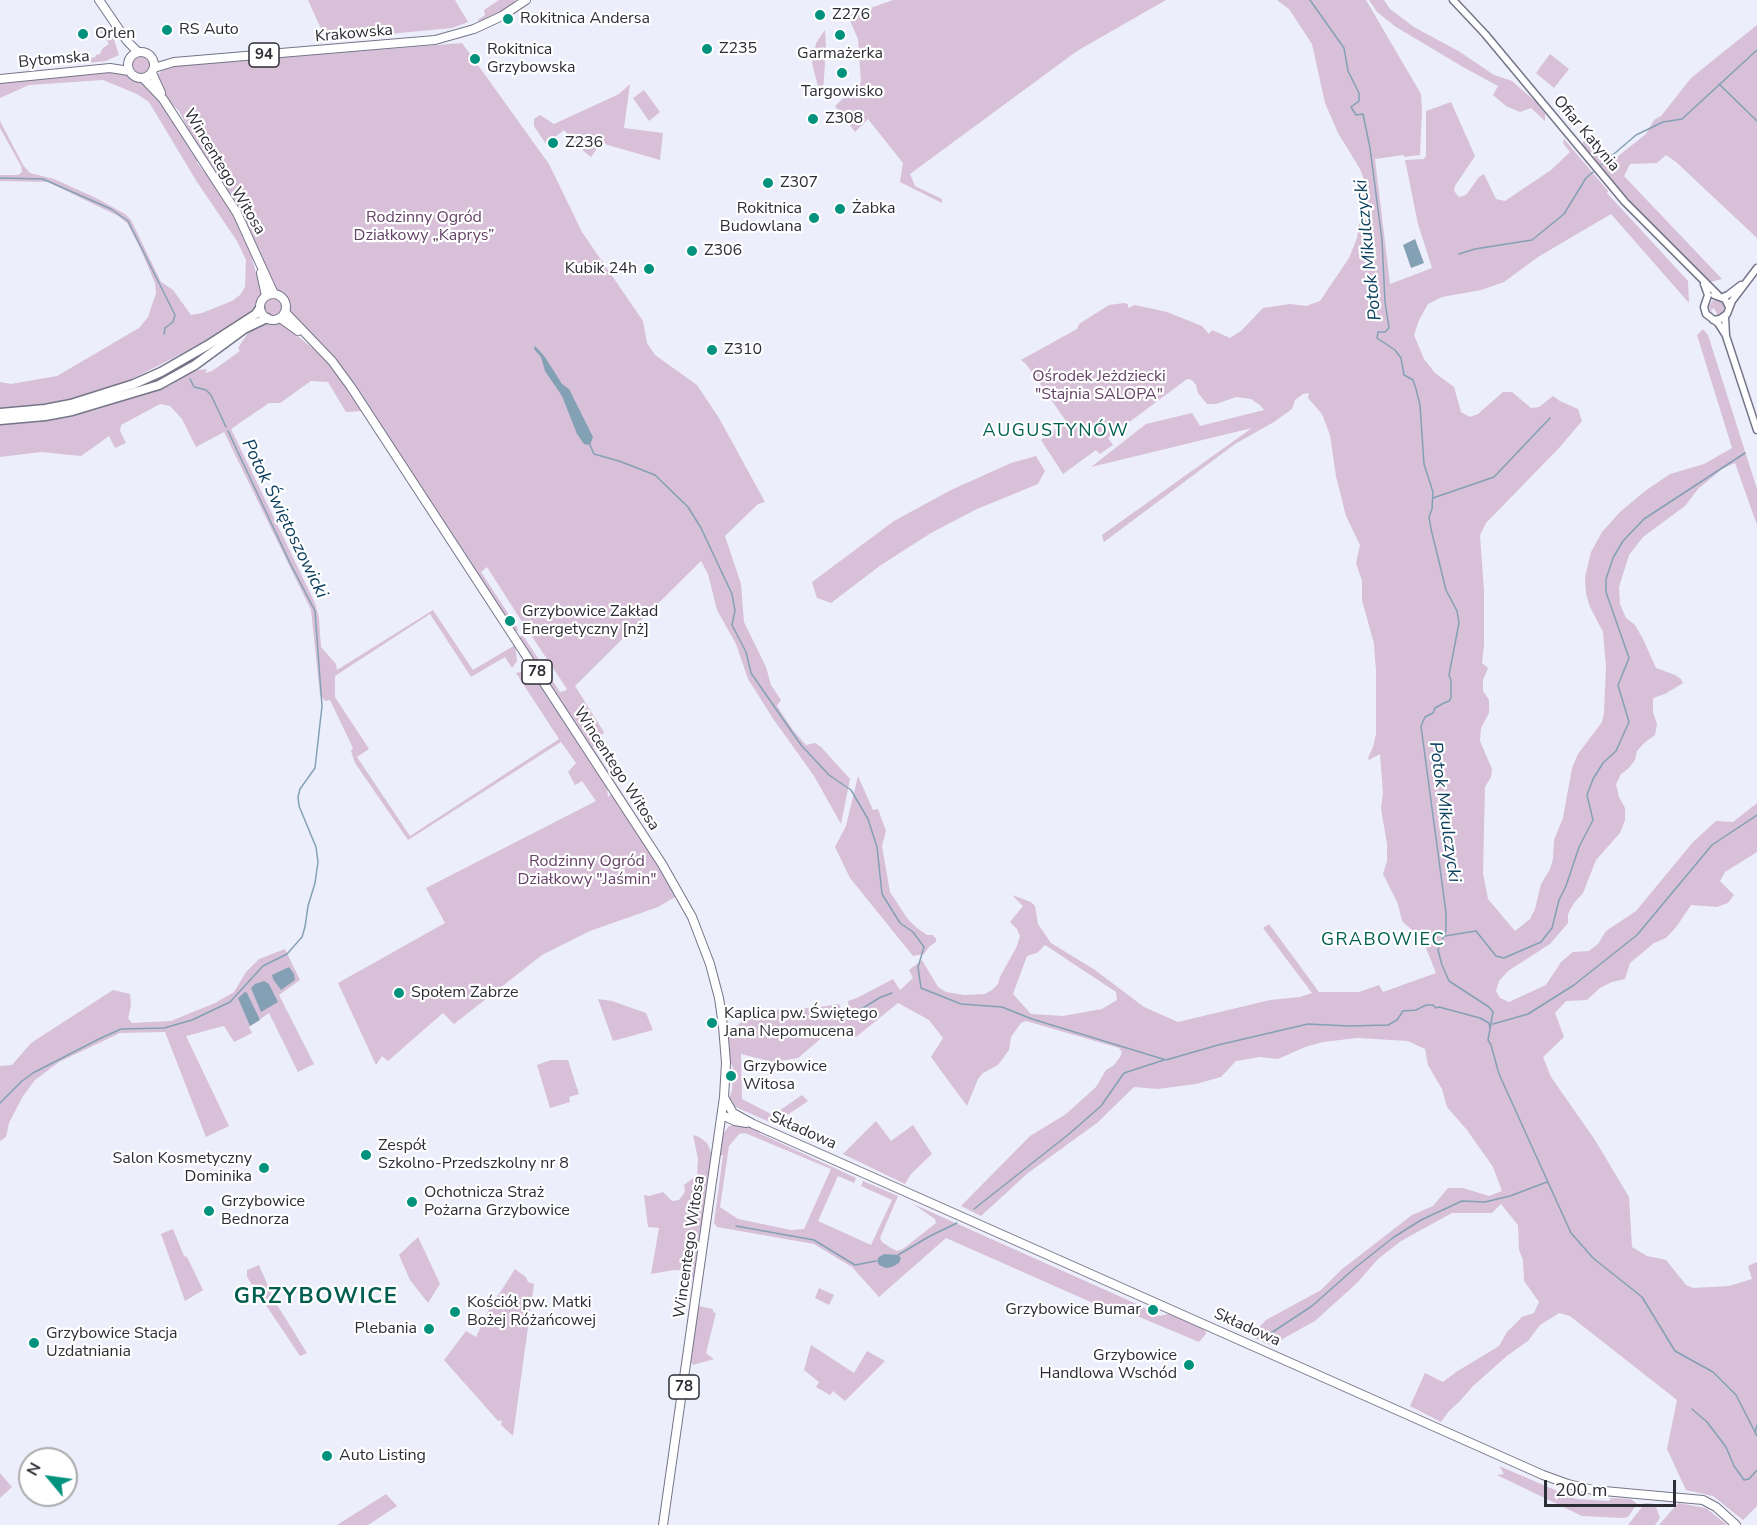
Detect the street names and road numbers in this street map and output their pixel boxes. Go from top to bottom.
street label: Krakowska [314,21,394,47]
road number: 94 [249,43,279,67]
street label: Bytomska [18,47,90,73]
street label: Ofiar Katynia [1549,92,1623,176]
street label: Wincentego Witosa [179,106,269,238]
road number: 78 [522,660,552,684]
street label: Wincentego Witosa [569,704,663,834]
street label: Składowa [767,1108,839,1154]
street label: Wincentego Witosa [671,1175,709,1319]
street label: Składowa [1211,1305,1283,1351]
road number: 78 [669,1375,699,1399]

